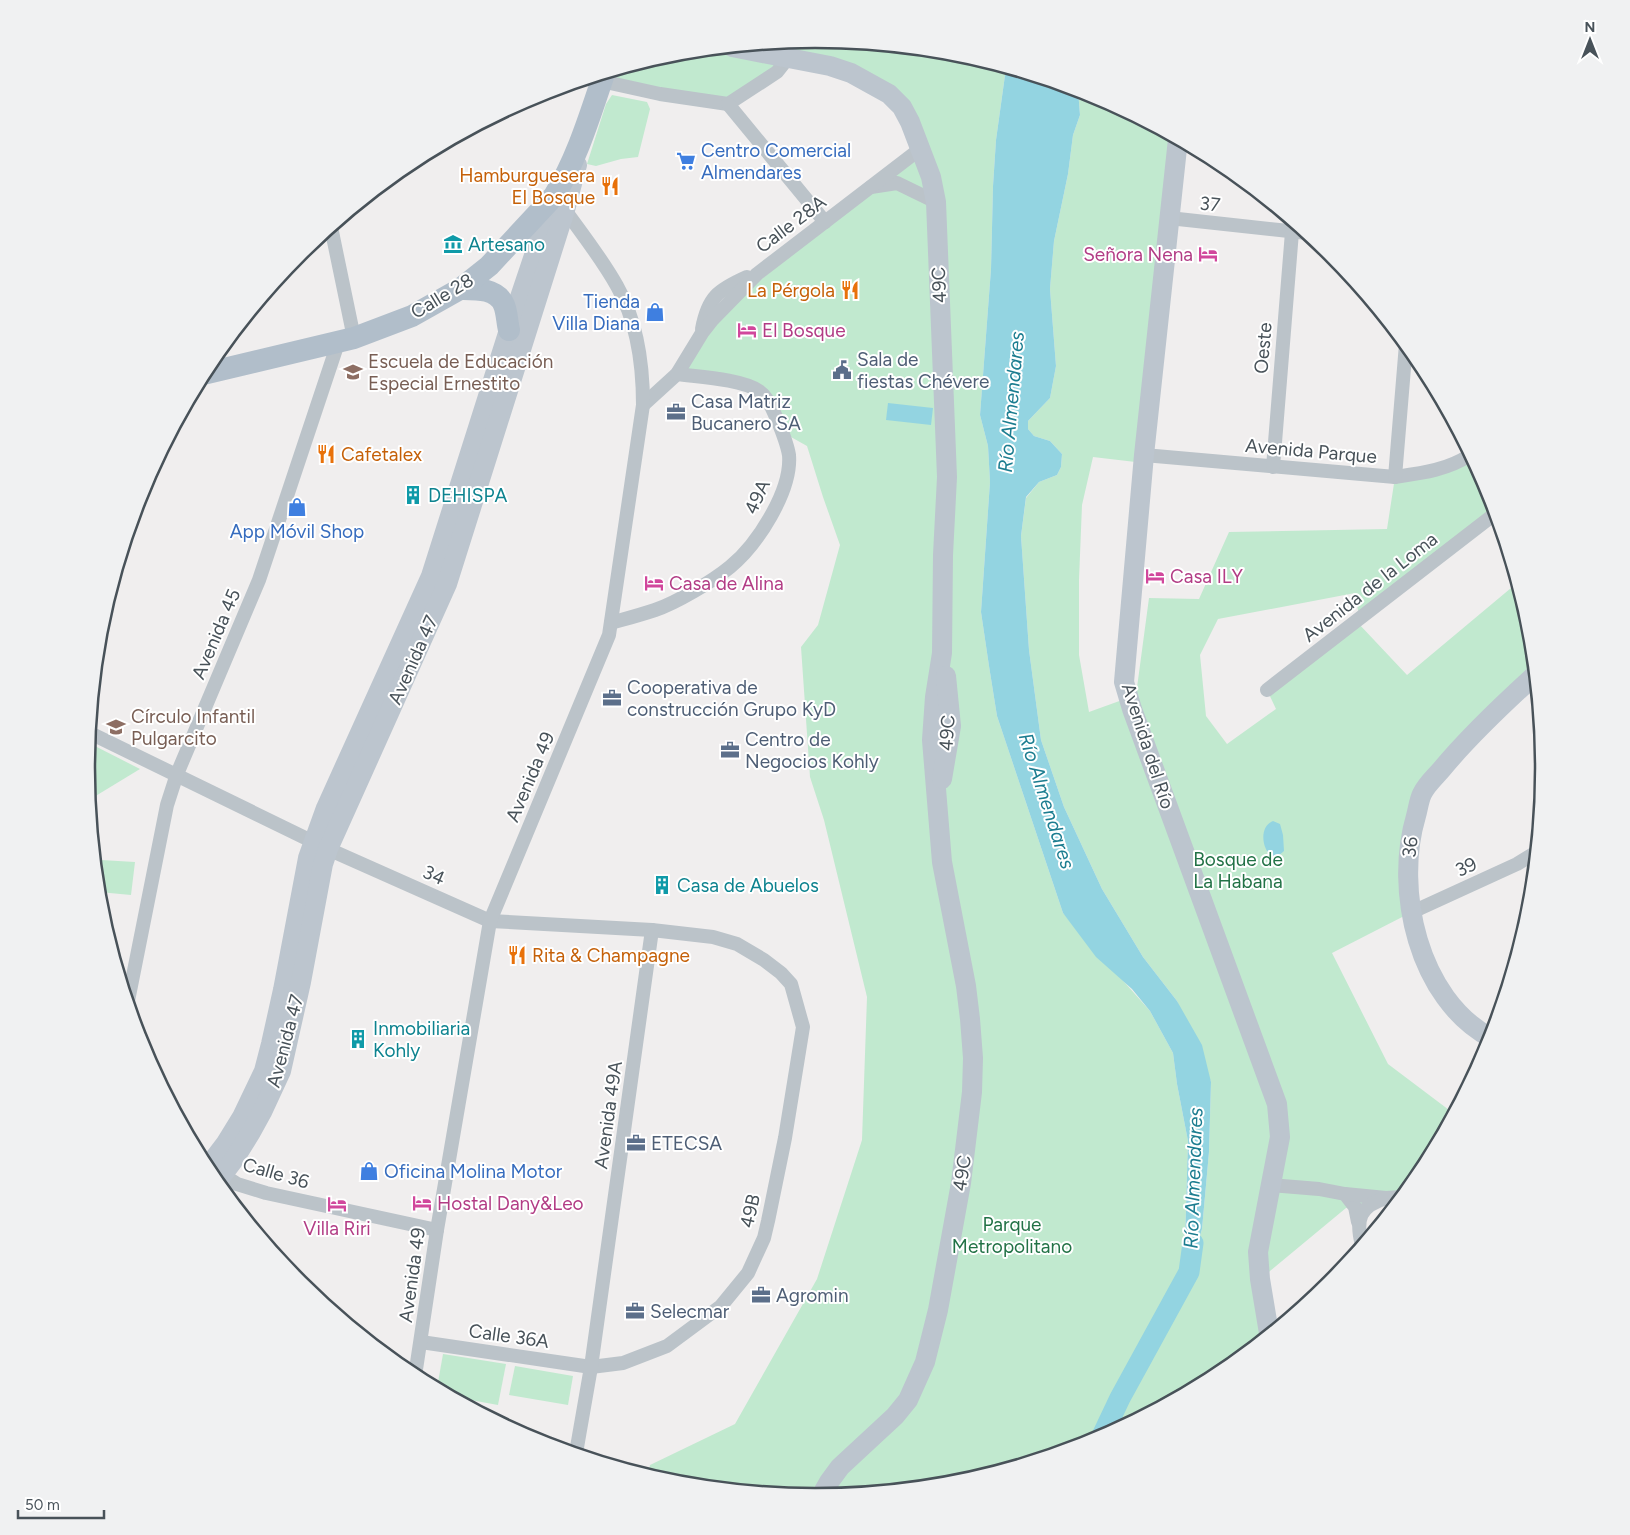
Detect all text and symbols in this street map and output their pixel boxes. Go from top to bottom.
north arrow [1565,15,1615,65]
text: N [1585,19,1595,36]
place label: Centro Comercial Almendares [701,139,851,184]
supermarket icon: Centro Comercial Almendares [675,150,697,172]
place label: Hamburguesera El Bosque [459,164,595,209]
restaurant icon: Hamburguesera El Bosque [599,175,621,197]
street label: Calle 28A [751,190,831,258]
street label: 37 [1199,191,1221,217]
museum icon: Artesano [442,233,464,255]
place label: Artesano [468,233,545,256]
place label: Señora Nena [1083,243,1193,266]
hotel icon: Señora Nena [1197,243,1219,265]
street label: 49C [927,266,951,304]
street label: Calle 28 [406,268,478,324]
place label: La Pérgola [747,279,835,302]
restaurant icon: La Pérgola [839,279,861,301]
place label: Tienda Villa Diana [552,290,640,335]
shop icon: Tienda Villa Diana [644,301,666,323]
hotel icon: El Bosque [736,319,758,341]
place label: El Bosque [762,319,846,342]
street label: Oeste [1249,321,1277,375]
water label: Río Almendares [993,330,1029,474]
place label: Sala de fiestas Chévere [857,348,989,393]
place label: Escuela de Educación Especial Ernestito [368,350,553,395]
public building icon: Sala de fiestas Chévere [831,359,853,381]
school or university icon: Escuela de Educación Especial Ernestito [342,361,364,383]
place label: Casa Matriz Bucanero SA [691,390,801,435]
office icon: Casa Matriz Bucanero SA [665,401,687,423]
street label: Avenida Parque [1244,434,1378,468]
restaurant icon: Cafetalex [315,443,337,465]
place label: Cafetalex [341,443,422,466]
street label: 49A [739,476,775,518]
building icon: DEHISPA [402,484,424,506]
place label: DEHISPA [428,484,507,507]
shop icon: App Móvil Shop [286,496,308,518]
place label: App Móvil Shop [230,520,364,543]
street label: Avenida de la Loma [1298,527,1442,647]
hotel icon: Casa ILY [1144,565,1166,587]
place label: Casa ILY [1170,565,1243,588]
hotel icon: Casa de Alina [643,572,665,594]
place label: Casa de Alina [669,572,784,595]
street label: Avenida 45 [187,585,245,683]
street label: Avenida 47 [383,612,443,708]
place label: Cooperativa de construcción Grupo KyD [627,676,836,721]
street label: Avenida del Río [1117,680,1179,812]
office icon: Cooperativa de construcción Grupo KyD [601,687,623,709]
place label: Círculo Infantil Pulgarcito [131,705,255,750]
street label: 49C [934,714,960,752]
school or university icon: Círculo Infantil Pulgarcito [105,716,127,738]
street label: Avenida 49 [501,728,559,826]
place label: Centro de Negocios Kohly [745,728,879,773]
water label: Río Almendares [1014,730,1080,873]
office icon: Centro de Negocios Kohly [719,739,741,761]
street label: 36 [1397,835,1423,859]
park label: Bosque de La Habana [1193,848,1283,893]
street label: 39 [1452,852,1480,882]
street label: 34 [419,860,449,890]
building icon: Casa de Abuelos [651,874,673,896]
place label: Casa de Abuelos [677,874,819,897]
restaurant icon: Rita & Champagne [506,944,528,966]
place label: Rita & Champagne [532,944,690,967]
street label: Avenida 47 [262,992,308,1090]
place label: Inmobiliaria Kohly [373,1017,470,1062]
building icon: Inmobiliaria Kohly [347,1028,369,1050]
street label: Avenida 49A [589,1059,627,1170]
water label: Río Almendares [1179,1106,1207,1249]
office icon: ETECSA [625,1132,647,1154]
place label: ETECSA [651,1132,722,1155]
street label: Calle 36 [240,1153,312,1193]
street label: 49C [948,1153,976,1193]
shop icon: Oficina Molina Motor [358,1160,380,1182]
place label: Oficina Molina Motor [384,1160,563,1183]
hotel icon: Hostal Dany&Leo [411,1192,433,1214]
place label: Hostal Dany&Leo [437,1192,584,1215]
street label: 49B [735,1192,765,1230]
hotel icon: Villa Riri [326,1193,348,1215]
park label: Parque Metropolitano [952,1213,1072,1258]
place label: Villa Riri [303,1217,371,1240]
street label: Avenida 49 [394,1226,430,1324]
office icon: Agromin [750,1284,772,1306]
place label: Agromin [776,1284,849,1307]
office icon: Selecmar [624,1300,646,1322]
place label: Selecmar [650,1300,730,1323]
street label: Calle 36A [467,1319,551,1353]
scale bar [18,1488,104,1520]
text: 50 m [25,1496,60,1514]

